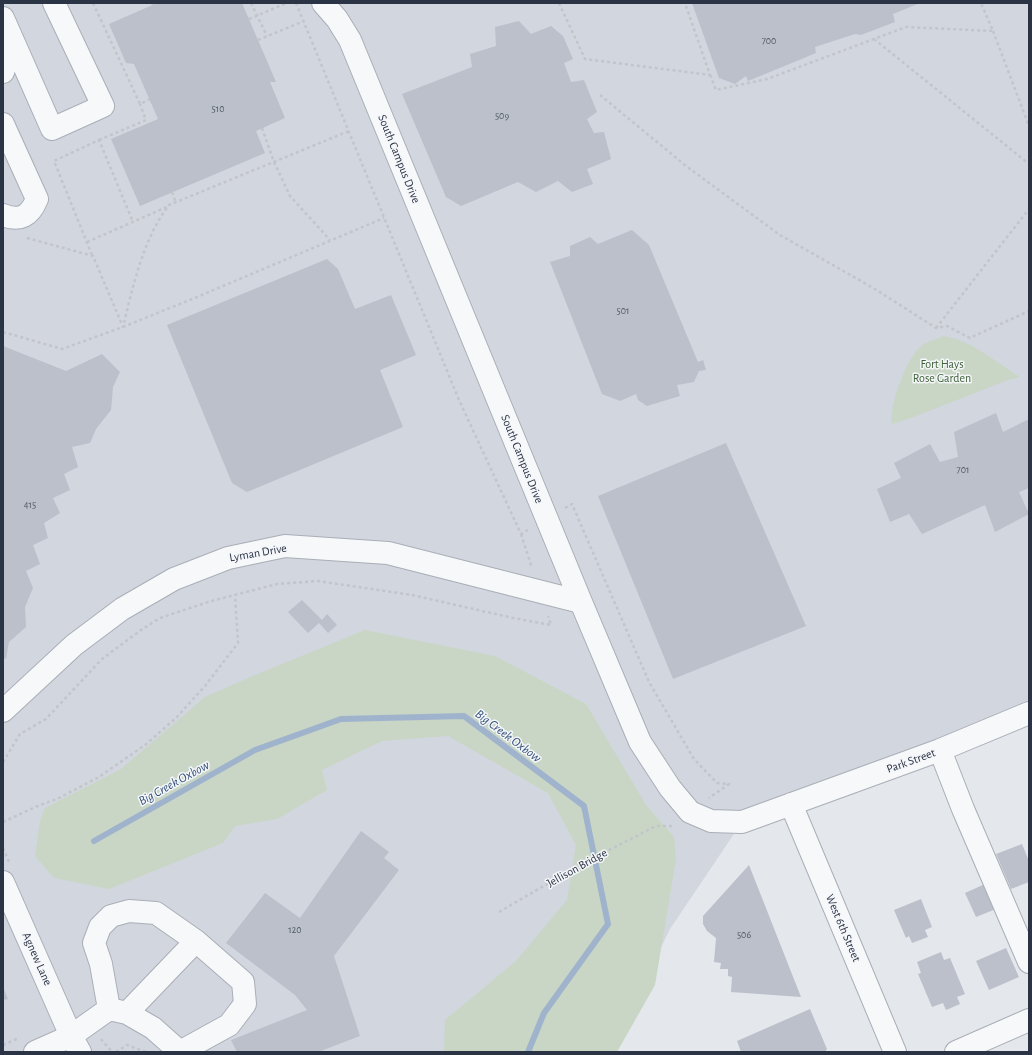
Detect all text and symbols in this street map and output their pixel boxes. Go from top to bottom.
house number: 700 [762,35,776,47]
house number: 510 [212,103,224,115]
house number: 509 [495,110,509,122]
street label: South Campus Drive [375,113,423,205]
house number: 501 [617,305,629,317]
park label: Fort Hays Rose Garden [913,357,971,385]
street label: South Campus Drive [498,413,546,505]
house number: 701 [957,464,969,476]
house number: 415 [24,499,36,511]
street label: Lyman Drive [228,541,288,565]
water label: Big Creek Oxbow [472,706,544,766]
street label: Park Street [885,746,937,776]
water label: Big Creek Oxbow [136,757,212,809]
street label: Jellison Bridge [544,845,610,891]
street label: West 6th Street [822,892,864,964]
house number: 120 [288,924,302,936]
house number: 506 [737,929,751,941]
street label: Agnew Lane [19,930,55,988]

